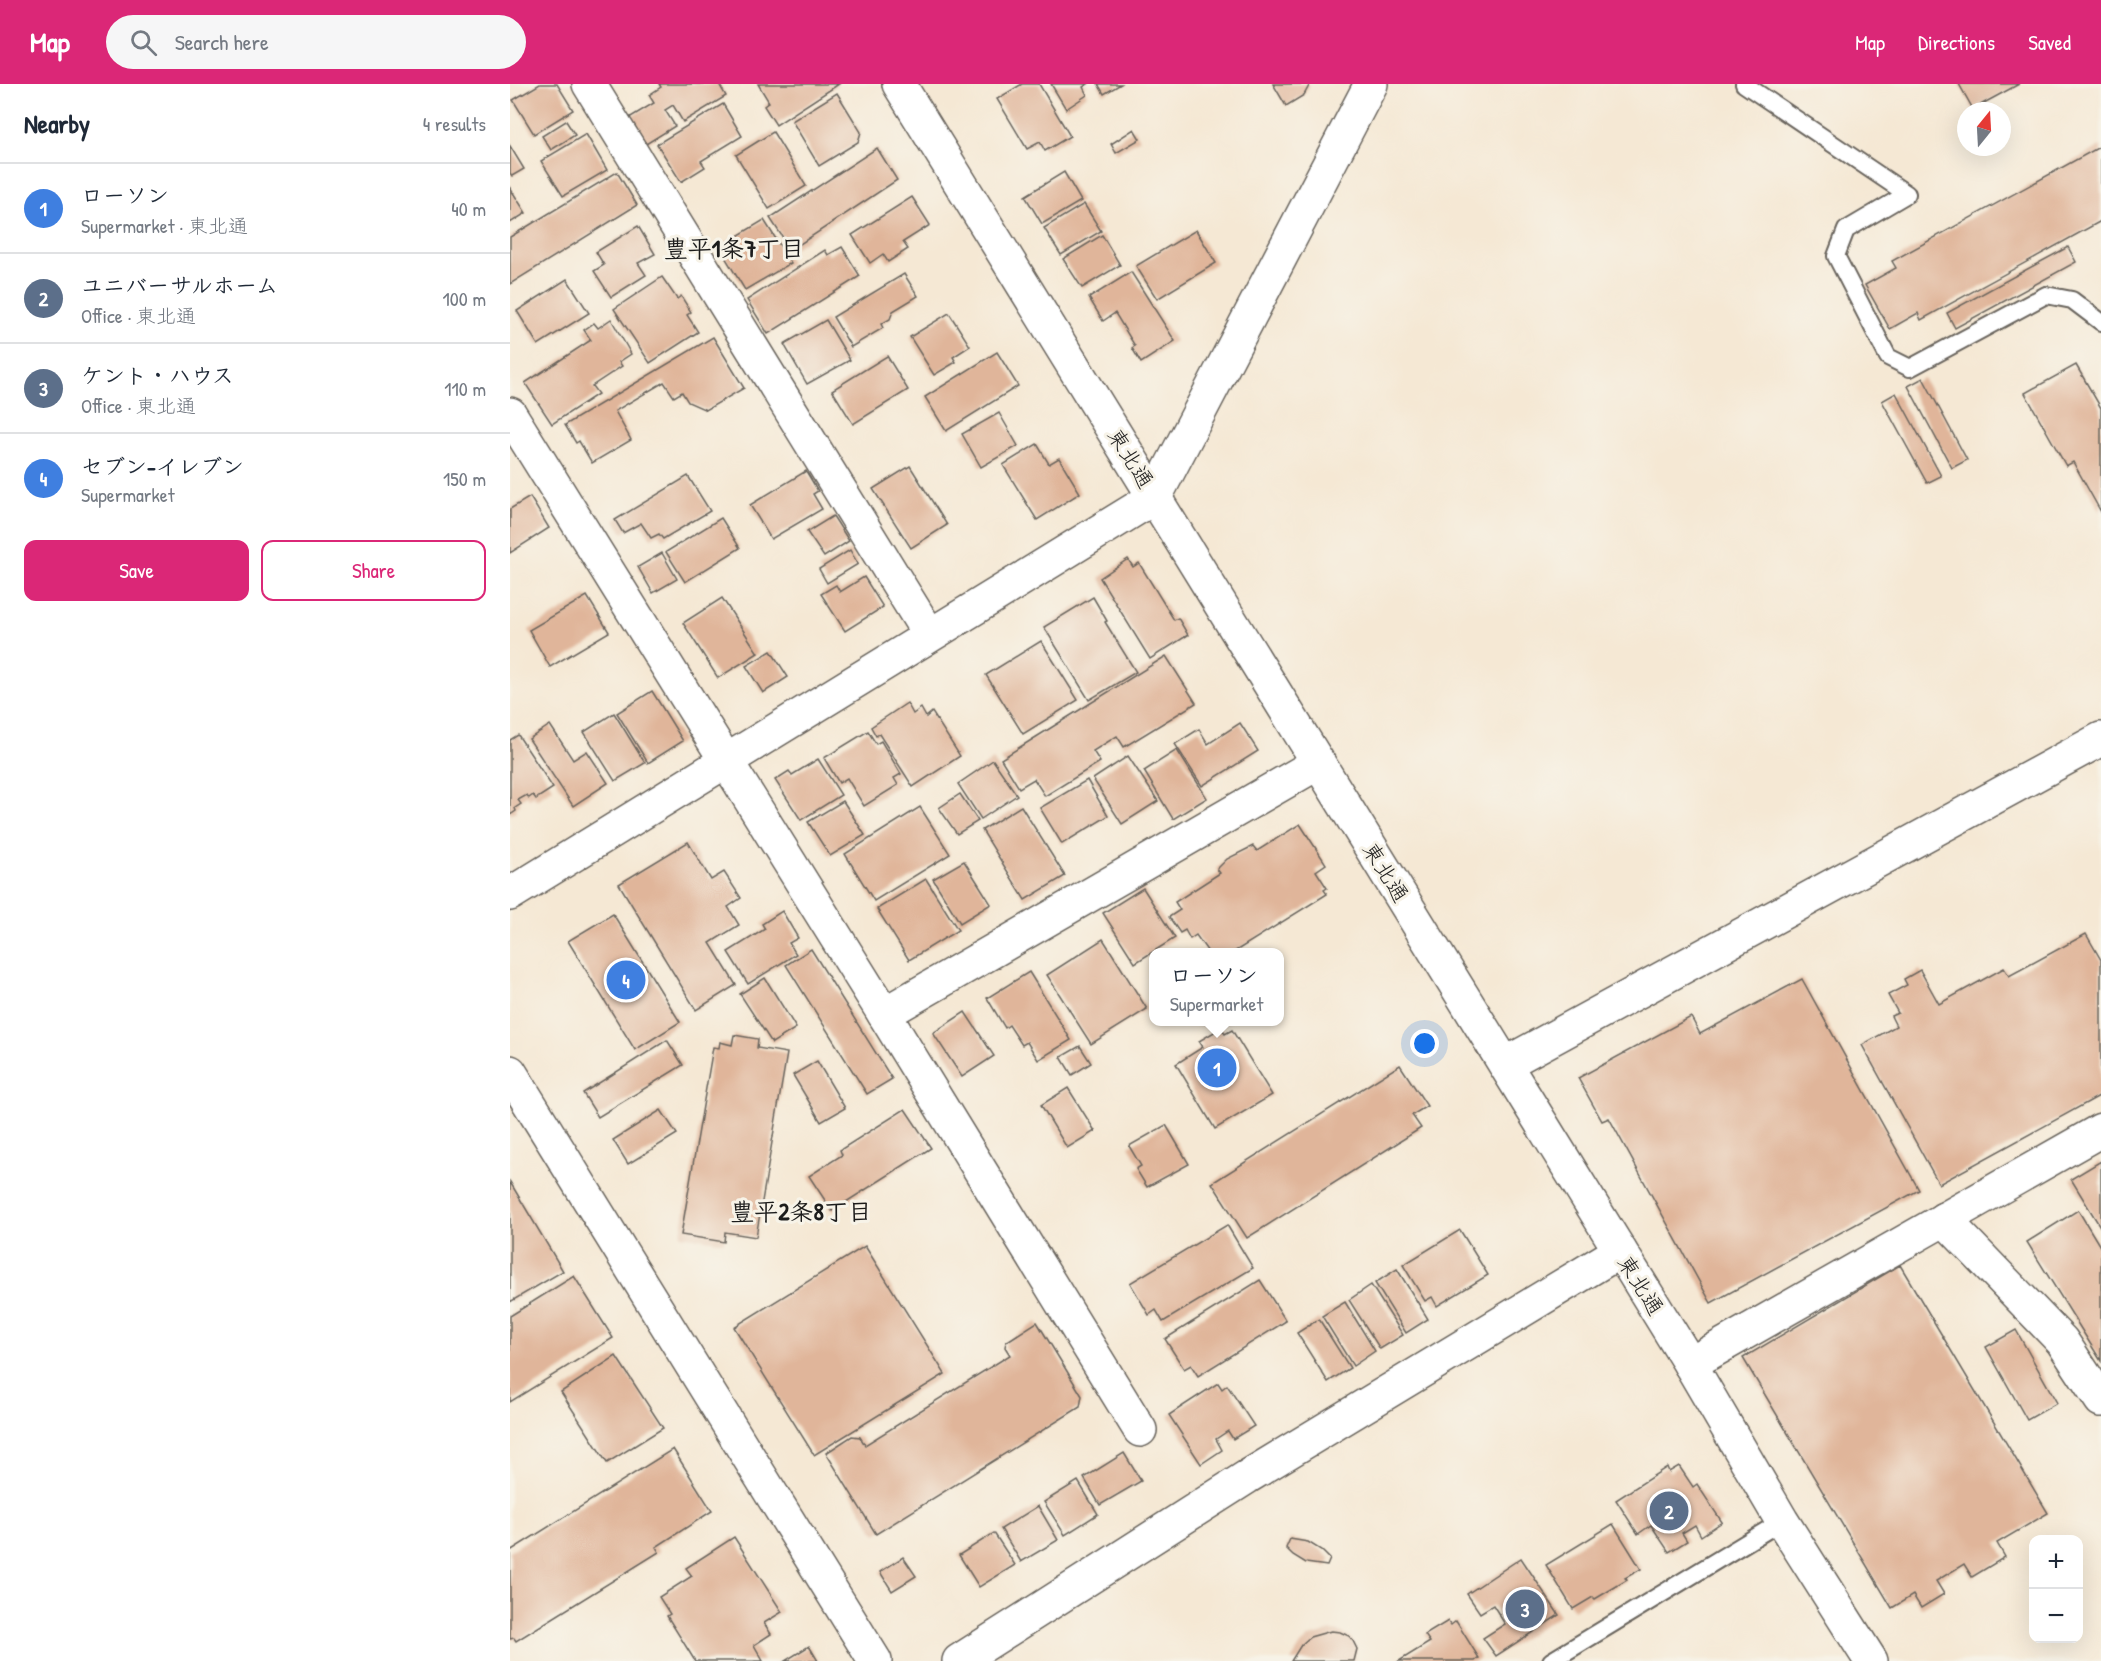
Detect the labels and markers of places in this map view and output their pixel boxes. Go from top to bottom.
pin: 4 [606,958,646,1002]
pin: 1 [1198,1046,1236,1090]
pin: 2 [1650,1488,1688,1534]
pin: 3 [1506,1586,1544,1631]

